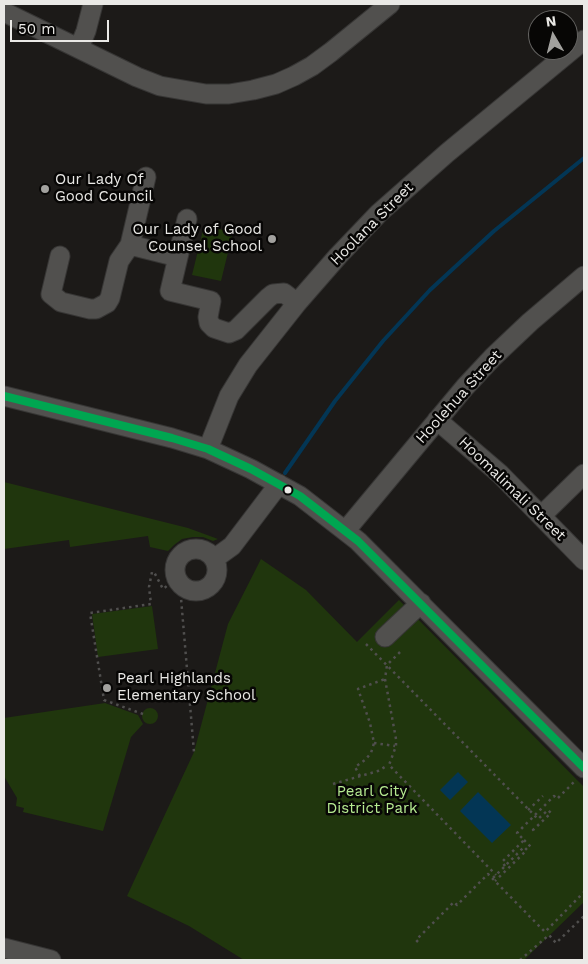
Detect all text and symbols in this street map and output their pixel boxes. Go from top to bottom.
scale bar [12,10,111,42]
north arrow [528,10,578,60]
text: N [545,12,557,30]
text: 50 m [18,20,55,38]
place label: Our Lady Of Good Council [55,171,153,206]
street label: Hoolana Street [327,179,417,269]
marker: Our Lady Of Good Council [39,183,51,195]
place label: Our Lady of Good Counsel School [132,221,262,256]
marker: Our Lady of Good Counsel School [266,233,278,245]
street label: Hoolehua Street [412,347,506,447]
street label: Hoomalimali Street [455,433,569,545]
unlabelled marker [283,485,293,495]
place label: Pearl Highlands Elementary School [117,670,256,705]
marker: Pearl Highlands Elementary School [101,682,113,694]
park label: Pearl City District Park [326,783,418,818]

